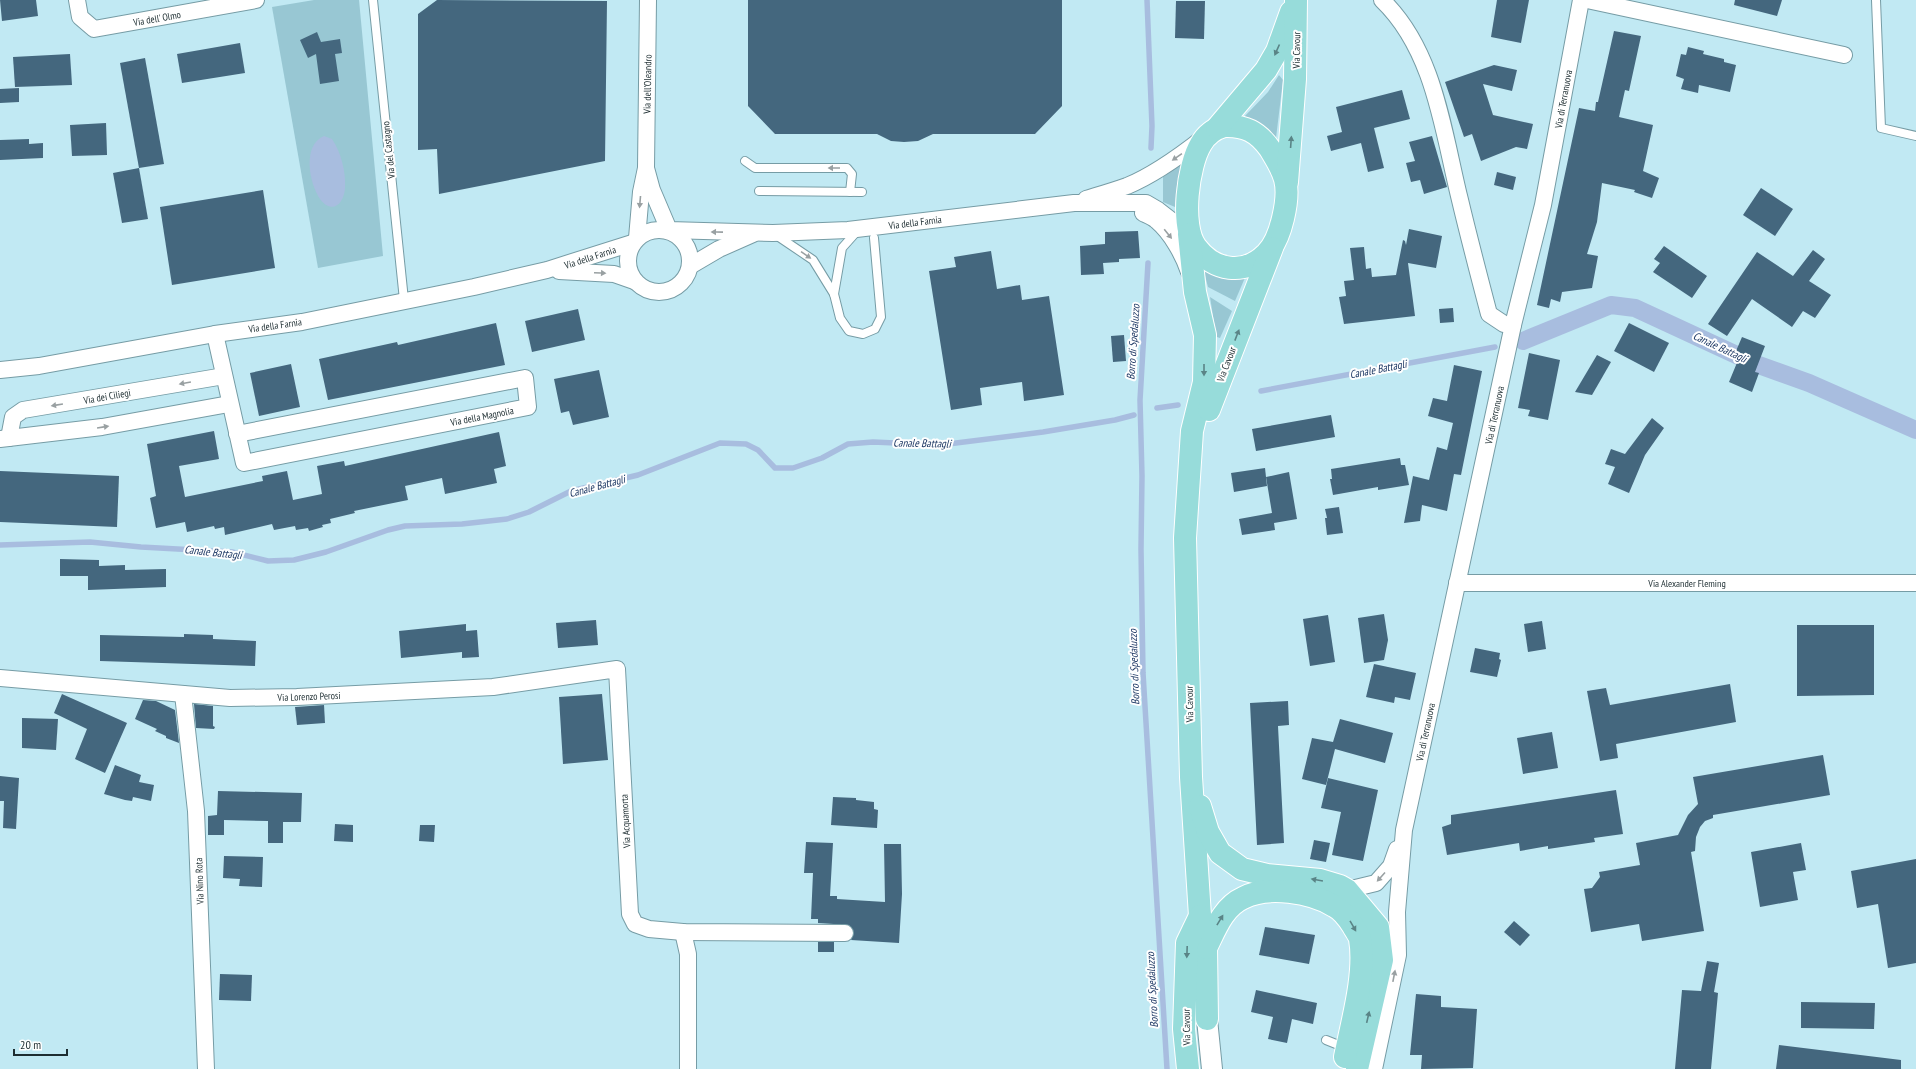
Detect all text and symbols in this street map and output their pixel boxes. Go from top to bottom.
street label: Via dell' Olmo [131,8,182,29]
street label: Via Cavour [1290,31,1303,69]
one-way arrow [1274,44,1280,55]
street label: Via dell'Oleandro [640,54,655,115]
street label: Via di Terranuova [1552,69,1575,130]
street label: Via del Castagno [379,121,398,180]
one-way arrow [1288,136,1295,148]
one-way arrow [1172,153,1183,161]
one-way arrow [827,165,840,171]
one-way arrow [636,196,643,208]
street label: Via della Farnia [887,213,942,232]
one-way arrow [711,228,723,235]
one-way arrow [1163,229,1172,240]
street label: Via della Farnia [562,243,618,272]
one-way arrow [801,251,811,259]
one-way arrow [594,270,606,277]
water label: Borro di Spedaluzzo [1123,303,1143,380]
street label: Via della Farnia [247,315,303,336]
water label: Canale Battagli [1691,328,1751,366]
one-way arrow [1235,329,1241,341]
street label: Via Cavour [1213,345,1239,385]
water label: Canale Battagli [1348,356,1409,381]
one-way arrow [1201,364,1207,377]
one-way arrow [179,380,191,386]
street label: Via di Terranuova [1482,385,1507,446]
street label: Via dei Ciliegi [82,386,132,407]
one-way arrow [51,402,63,408]
street label: Via della Magnolia [448,404,515,429]
one-way arrow [97,423,109,429]
water label: Canale Battagli [893,435,953,451]
water label: Canale Battagli [567,471,628,500]
water label: Canale Battagli [184,542,244,562]
street label: Via Alexander Fleming [1647,577,1726,590]
water label: Borro di Spedaluzzo [1126,628,1142,705]
street label: Via Cavour [1183,685,1196,723]
street label: Via Lorenzo Perosi [276,689,341,704]
street label: Via di Terranuova [1413,702,1438,763]
street label: Via Acquamorta [618,794,633,849]
street label: Via Nino Rota [192,857,207,906]
one-way arrow [1376,872,1386,882]
one-way arrow [1311,877,1324,883]
one-way arrow [1217,914,1224,926]
one-way arrow [1349,920,1356,932]
one-way arrow [1184,946,1190,959]
water label: Borro di Spedaluzzo [1143,951,1161,1028]
one-way arrow [1391,970,1397,982]
street label: Via Cavour [1180,1008,1193,1046]
one-way arrow [1366,1011,1372,1024]
scale bar [14,1031,67,1057]
text: 20 m [20,1037,41,1052]

